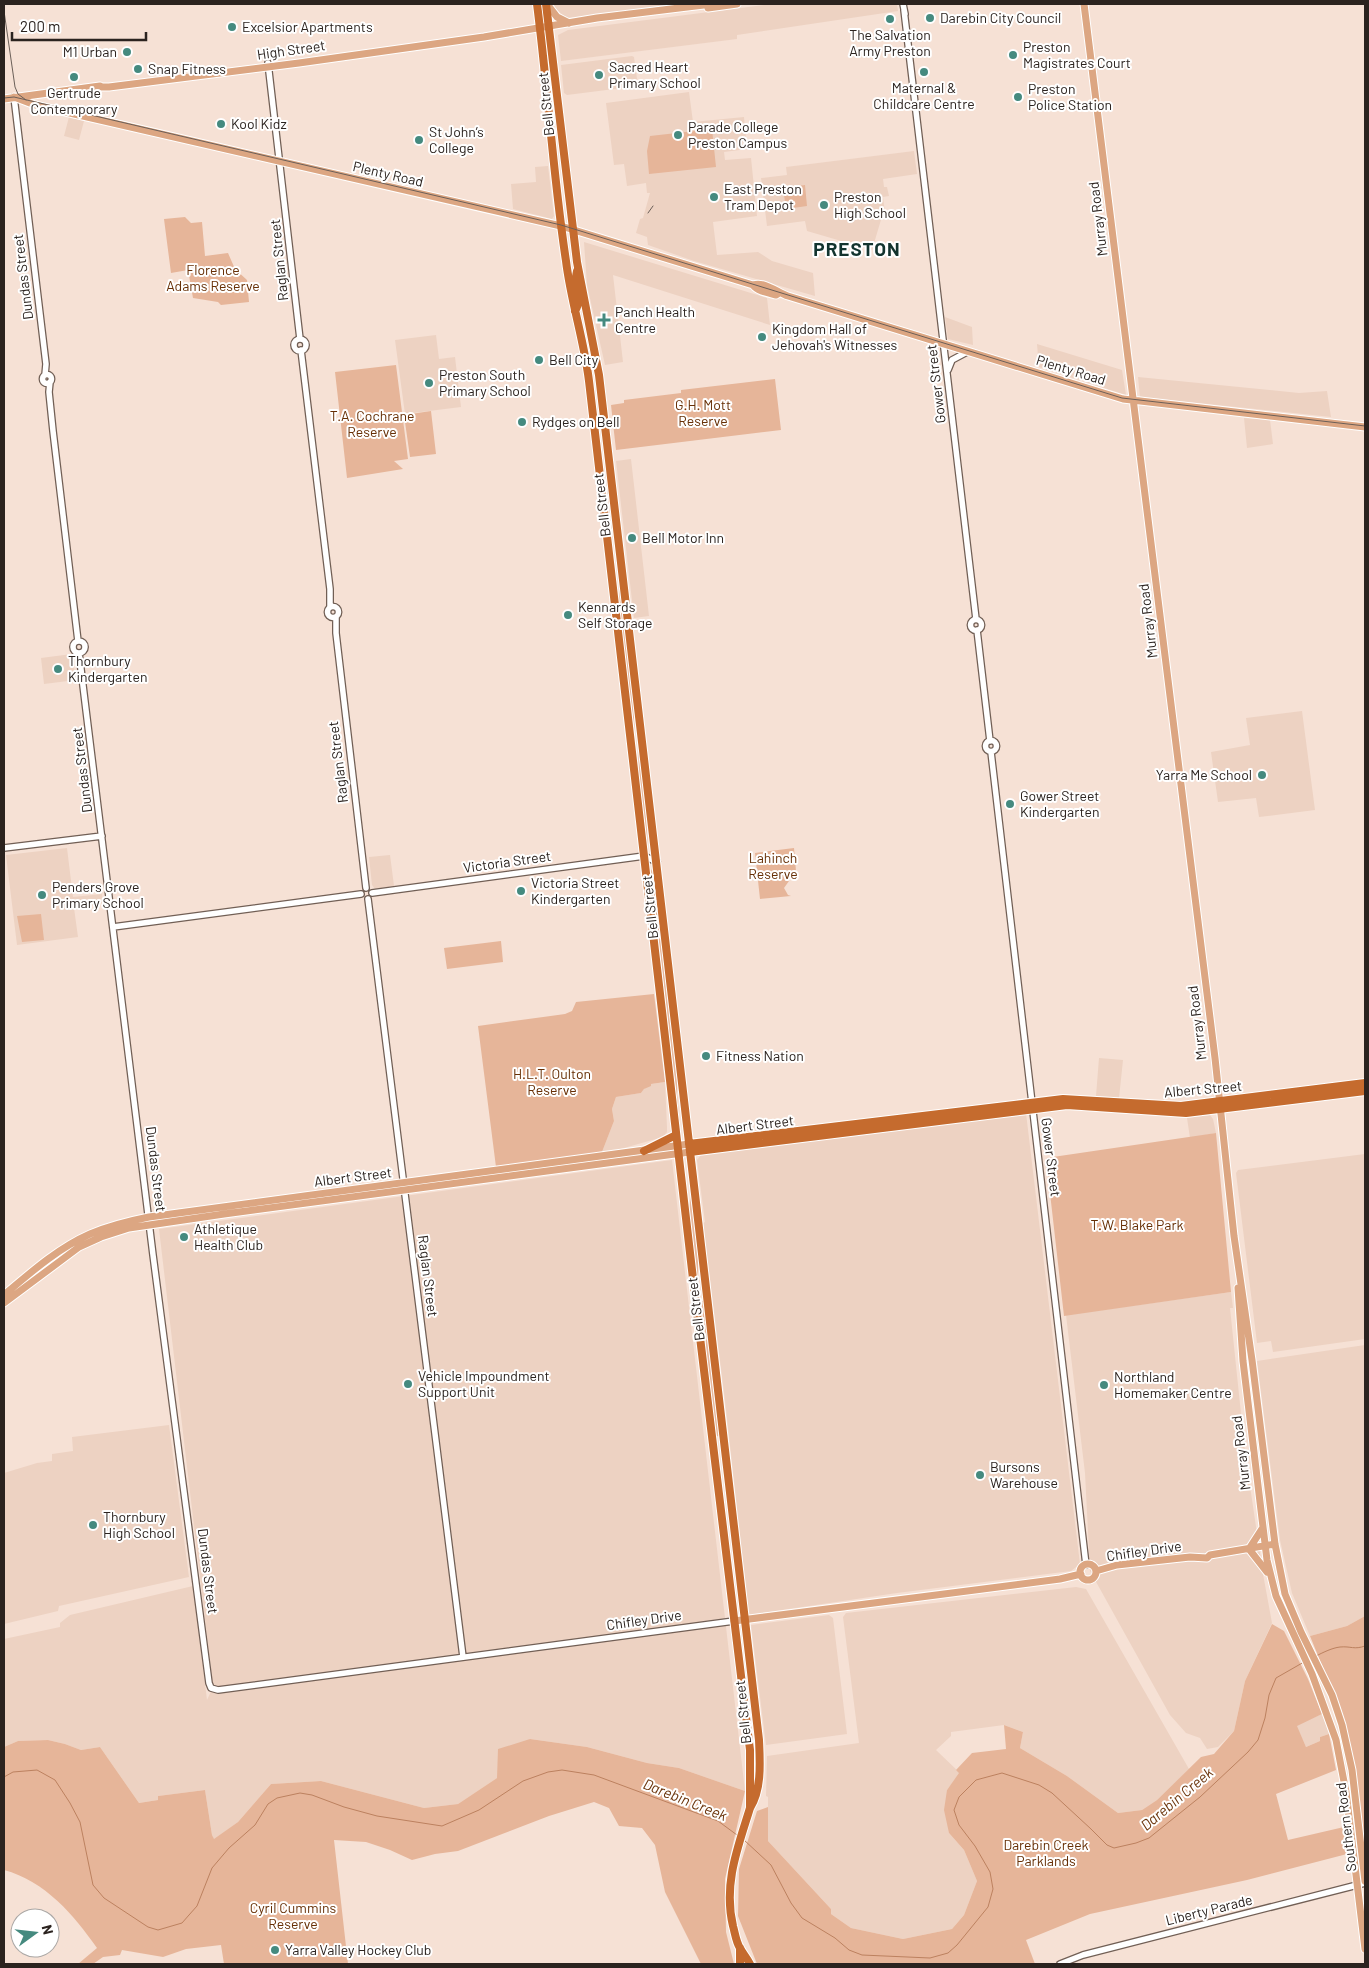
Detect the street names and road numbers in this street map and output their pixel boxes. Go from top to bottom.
street label: High Street [256,36,326,63]
street label: Bell Street [534,71,557,137]
street label: Plenty Road [351,157,425,190]
street label: Murray Road [1084,181,1111,257]
street label: Raglan Street [266,218,291,302]
street label: Dundas Street [9,233,36,321]
street label: Gower Street [922,344,949,424]
street label: Plenty Road [1034,351,1108,388]
street label: Bell Street [589,472,614,538]
street label: Murray Road [1134,583,1161,659]
street label: Raglan Street [324,720,351,804]
street label: Dundas Street [68,726,95,814]
street label: Victoria Street [462,847,552,876]
street label: Bell Street [638,874,661,940]
street label: Murray Road [1183,985,1210,1061]
street label: Albert Street [1163,1077,1243,1100]
street label: Albert Street [715,1111,795,1138]
street label: Gower Street [1038,1117,1065,1197]
street label: Dundas Street [143,1125,170,1213]
street label: Albert Street [313,1163,393,1190]
street label: Raglan Street [415,1234,442,1318]
street label: Bell Street [683,1276,708,1342]
street label: Murray Road [1227,1415,1254,1491]
street label: Dundas Street [195,1527,222,1615]
street label: Chifley Drive [1105,1537,1183,1564]
street label: Chifley Drive [605,1606,683,1633]
street label: Bell Street [731,1679,754,1745]
street label: Southern Road [1332,1782,1359,1873]
street label: Liberty Parade [1164,1891,1254,1929]

